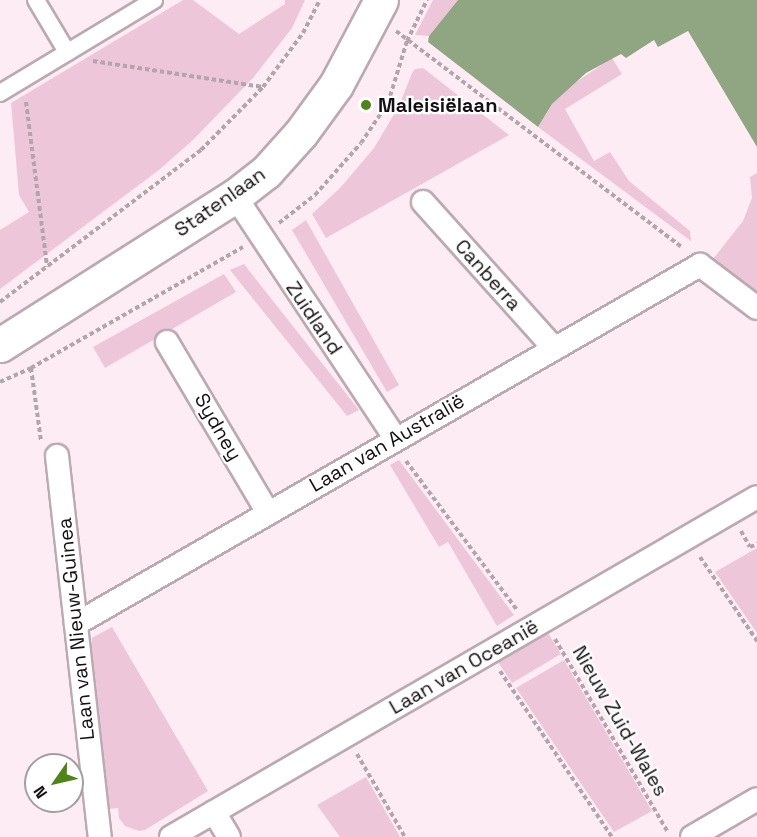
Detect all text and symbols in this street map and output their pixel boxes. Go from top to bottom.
place label: Maleisiëlaan [378,93,497,117]
marker: Maleisiëlaan [359,98,373,112]
street label: Statenlaan [170,162,270,242]
street label: Canberra [450,234,526,316]
street label: Zuidland [281,277,347,359]
street label: Sydney [189,389,247,465]
street label: Laan van Australië [305,389,469,497]
street label: Laan van Nieuw-Guinea [52,516,100,742]
street label: Laan van Oceanië [385,615,543,719]
street label: Nieuw Zuid-Wales [567,642,673,800]
north arrow [24,753,84,813]
text: N [29,782,52,803]

